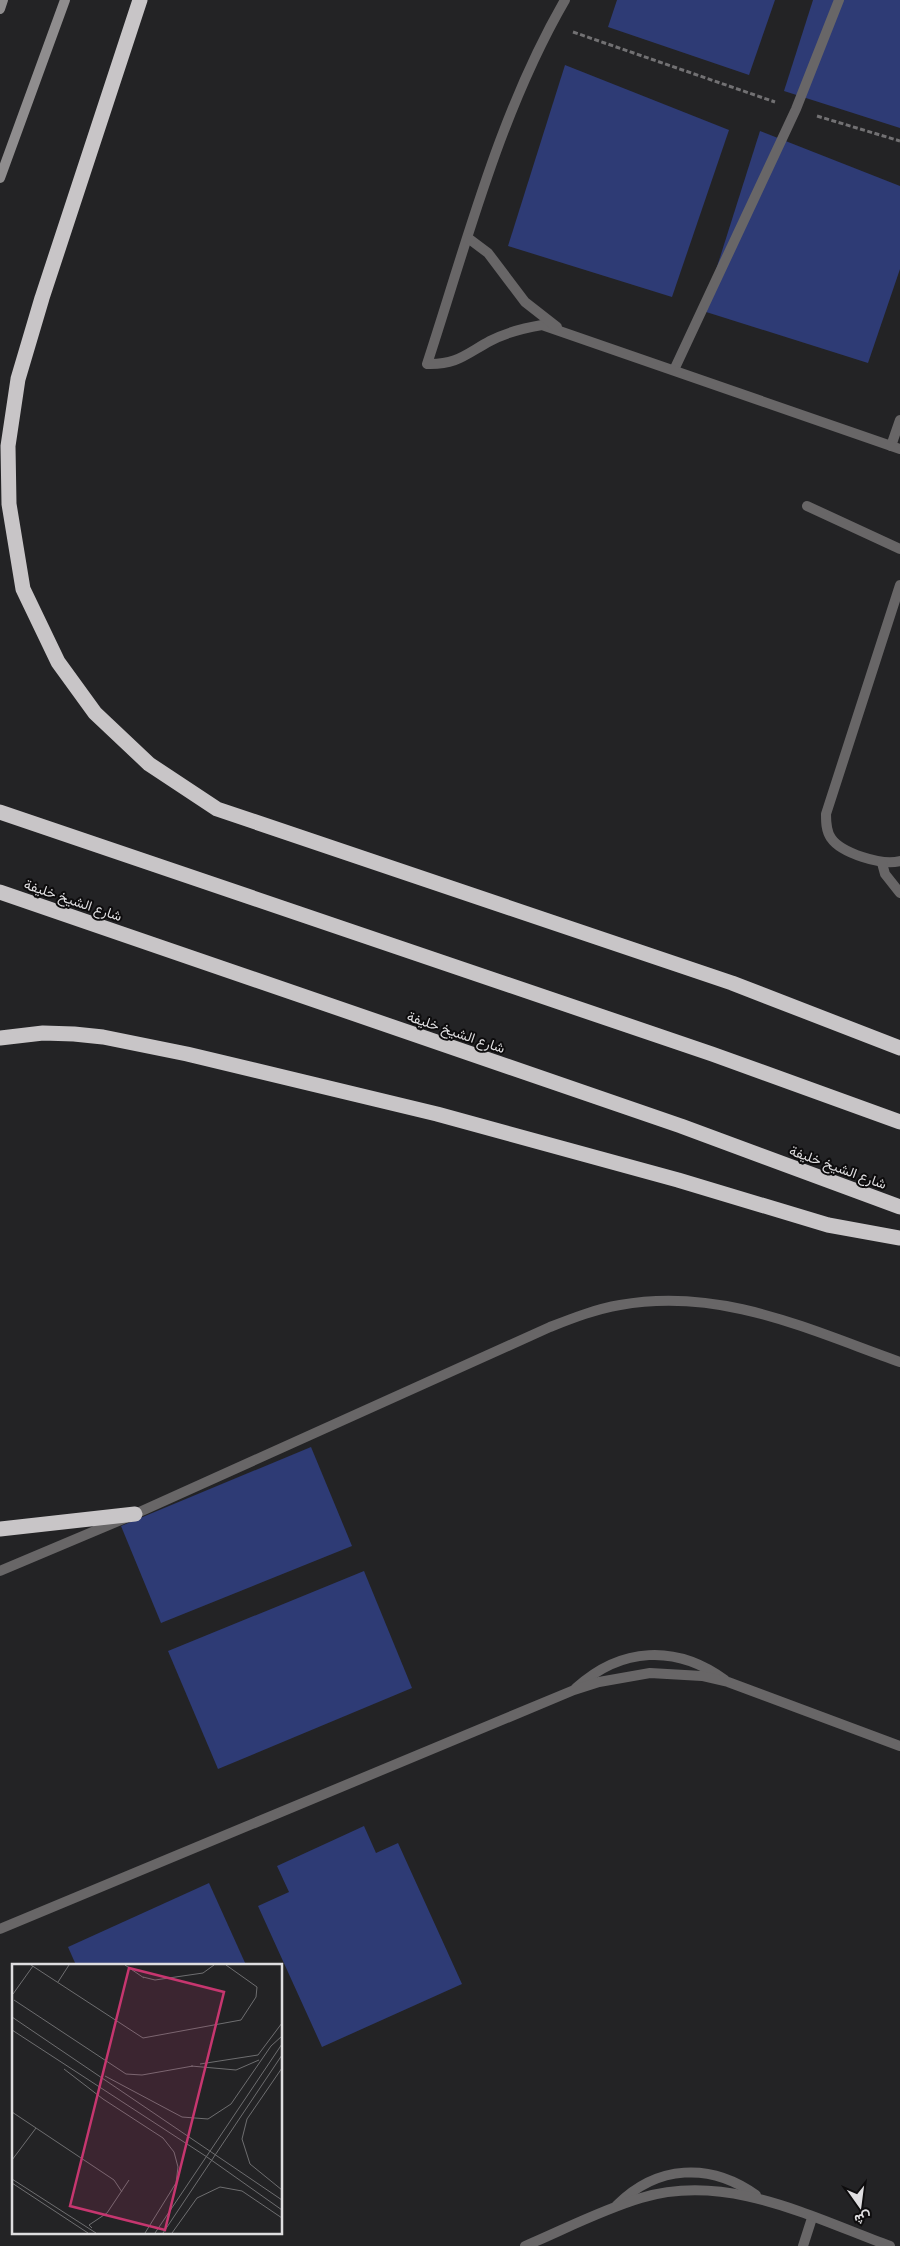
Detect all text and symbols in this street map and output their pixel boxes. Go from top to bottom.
street label: شارع الشيخ خليفة [21,875,124,927]
street label: شارع الشيخ خليفة [404,1007,507,1059]
street label: شارع الشيخ خليفة [786,1141,889,1195]
inset map [12,1964,282,2234]
north arrow [835,2181,885,2231]
text: ش [853,2208,873,2229]

